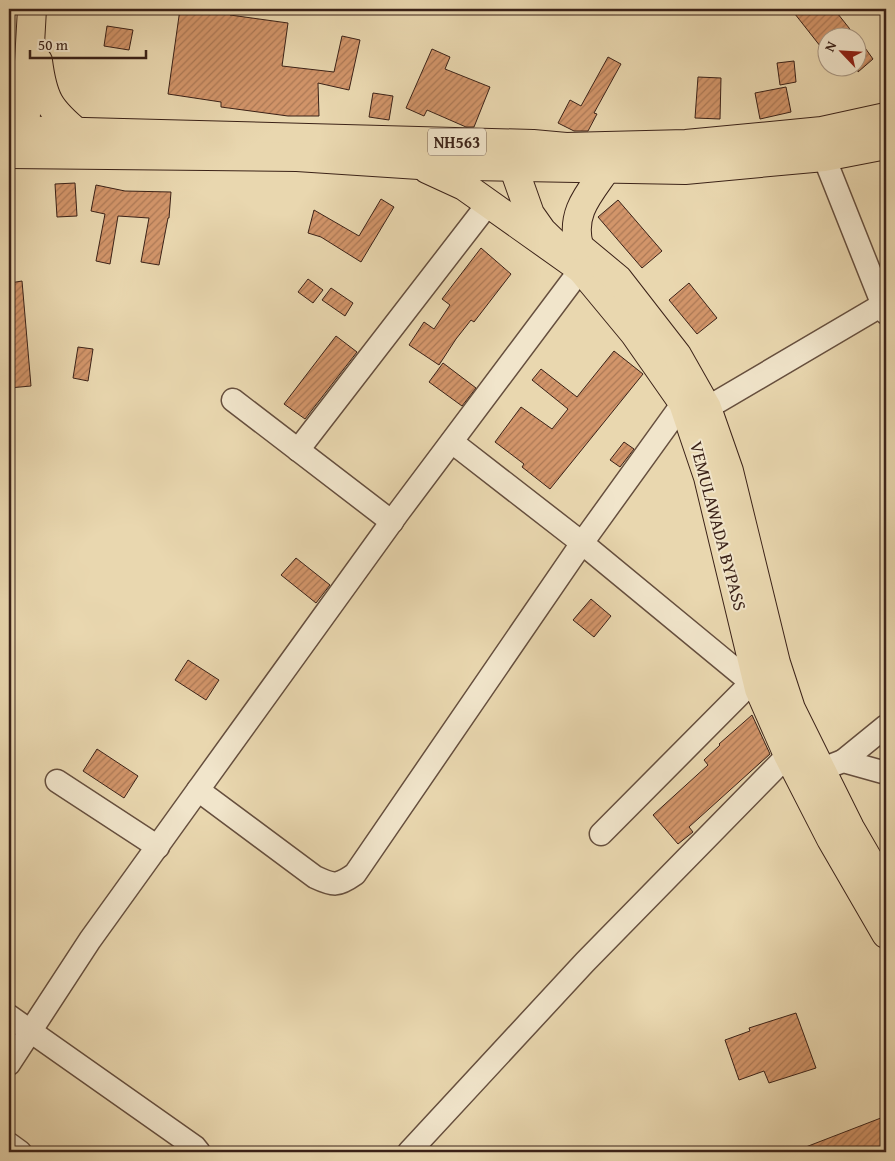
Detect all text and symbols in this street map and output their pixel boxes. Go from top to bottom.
scale bar [30,28,146,60]
north arrow [818,28,868,78]
text: 50 m [38,34,69,55]
text: N [819,37,842,55]
road number: NH563 [428,128,486,156]
street label: VEMULAWADA BYPASS [683,438,754,614]

